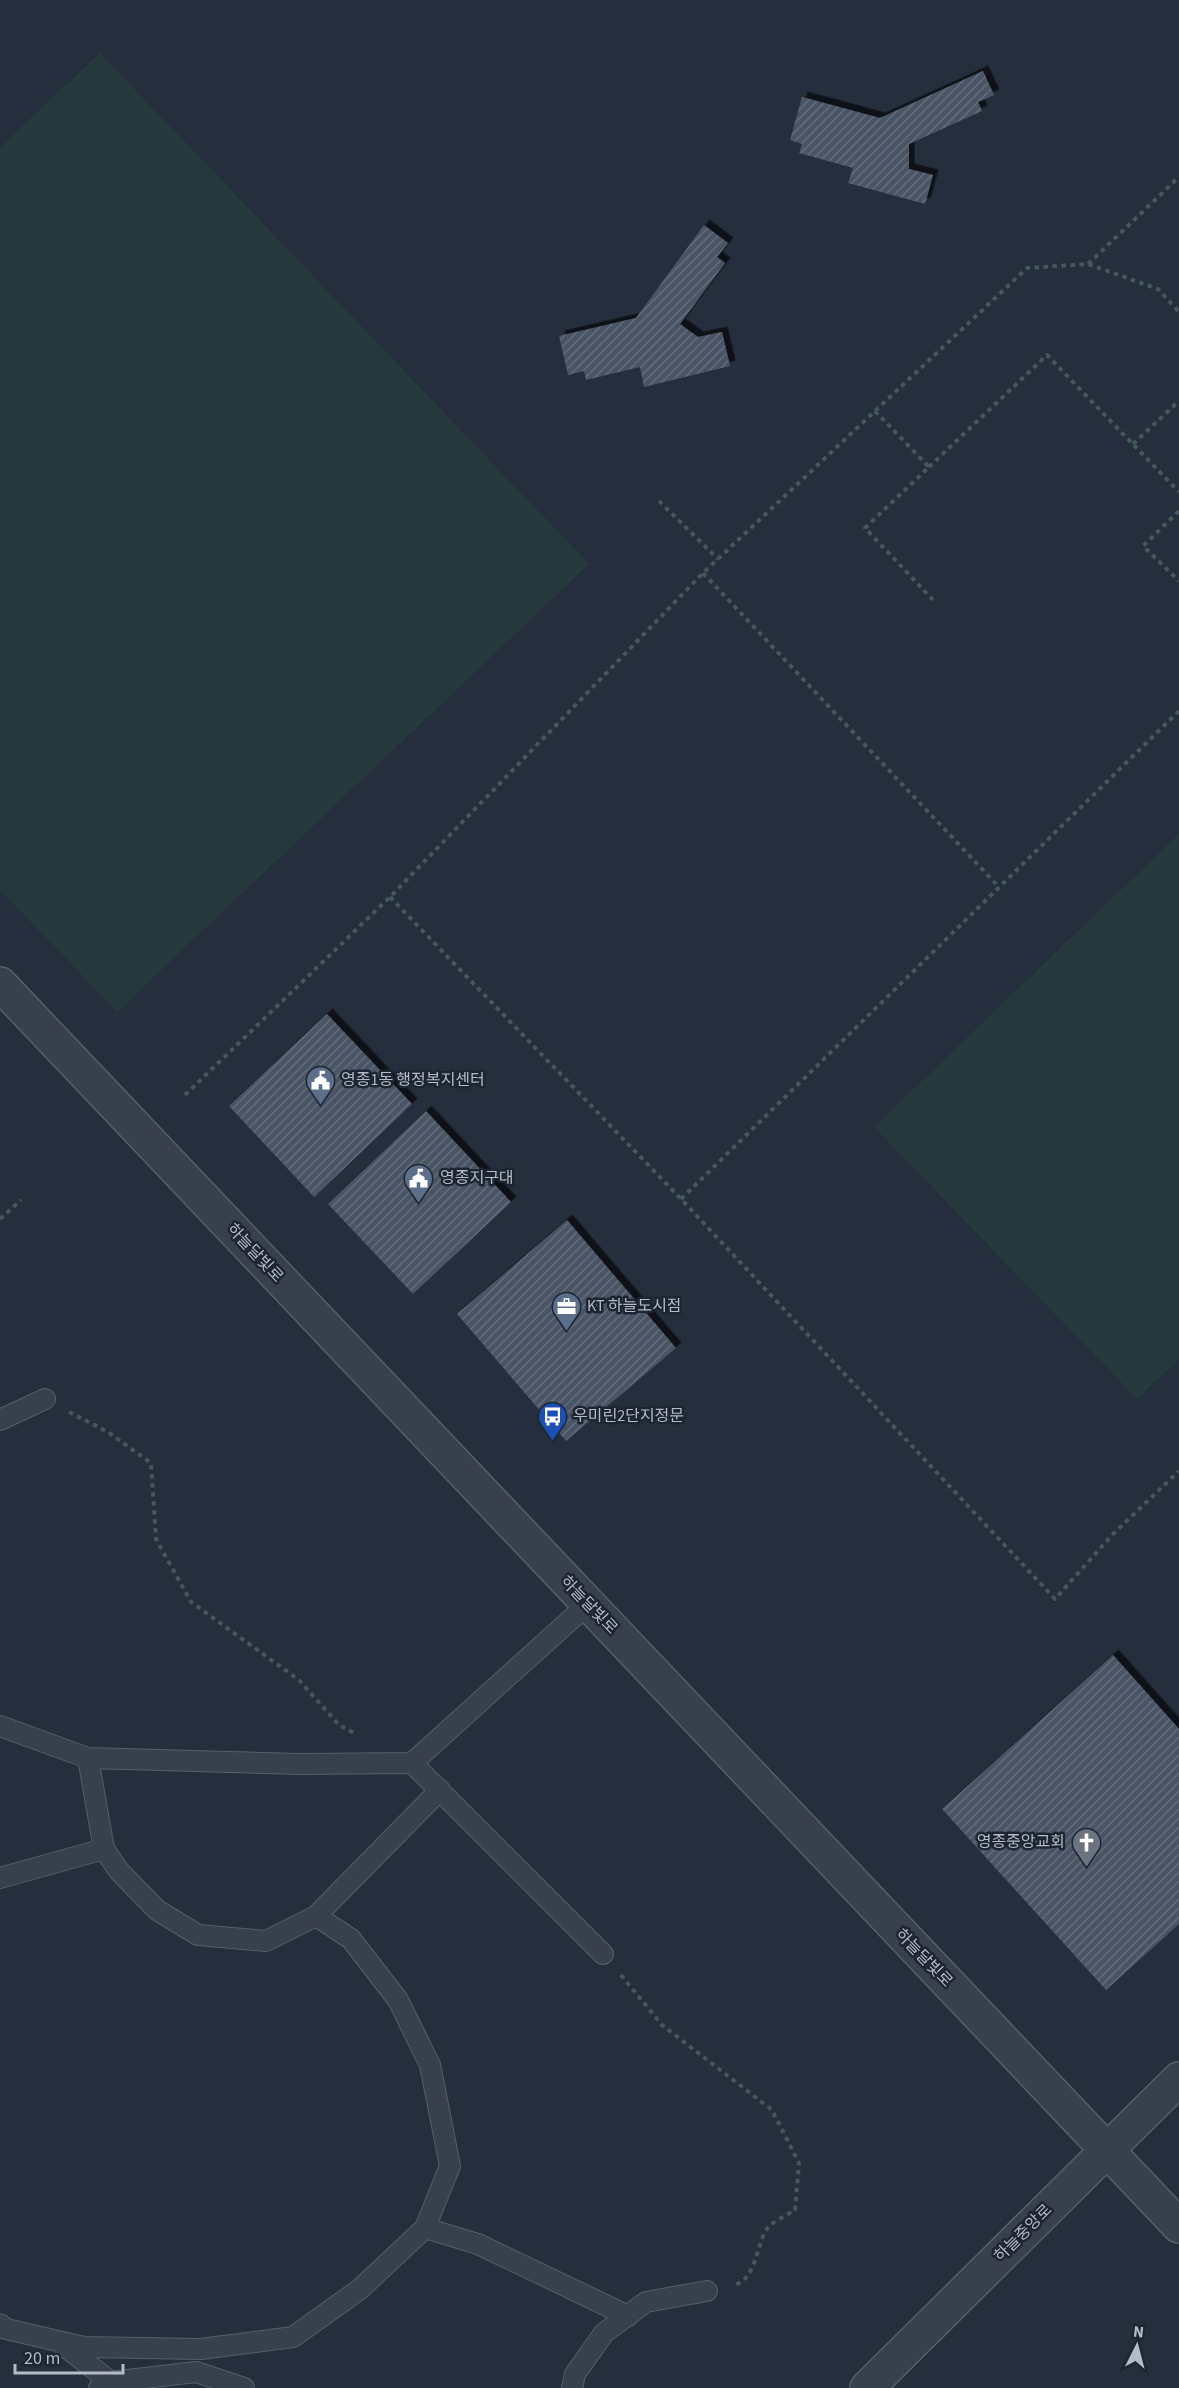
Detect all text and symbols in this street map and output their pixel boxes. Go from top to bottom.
public building icon: 영종1동 행정복지센터 [304,1064,336,1106]
place label: 영종1동 행정복지센터 [341,1069,485,1091]
public building icon: 영종지구대 [403,1162,435,1204]
place label: 영종지구대 [440,1167,514,1189]
street label: 하늘달빛로 [222,1219,288,1288]
office icon: KT 하늘도시점 [550,1290,582,1332]
place label: KT 하늘도시점 [587,1295,681,1317]
bus stop icon: 우미린2단지정문 [536,1400,568,1442]
place label: 우미린2단지정문 [573,1405,684,1427]
street label: 하늘달빛로 [556,1571,623,1639]
church icon: 영종중앙교회 [1070,1826,1102,1868]
place label: 영종중앙교회 [977,1831,1065,1853]
street label: 하늘달빛로 [891,1924,958,1992]
street label: 하늘중앙로 [989,2199,1057,2267]
north arrow [1107,2316,1167,2376]
text: N [1132,2321,1145,2344]
scale bar [15,2337,123,2375]
text: 20 m [24,2346,60,2371]

